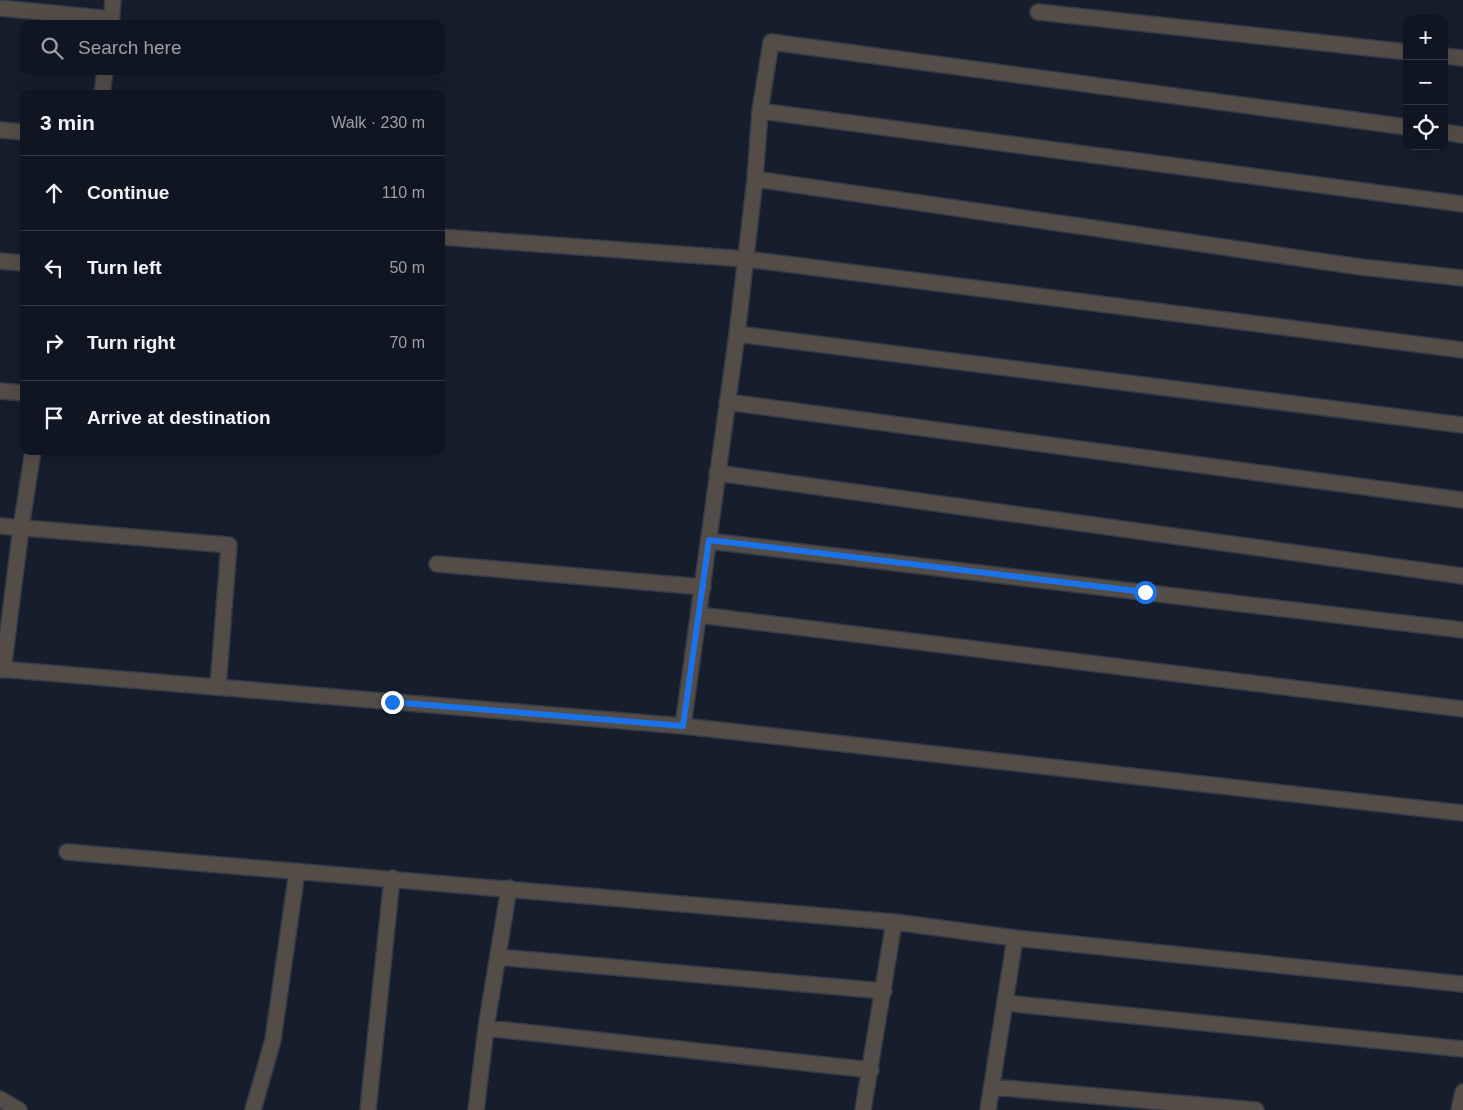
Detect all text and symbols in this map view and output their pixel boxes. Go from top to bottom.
map controls [1403,15,1448,150]
button: + [1403,15,1448,60]
search box [20,20,445,75]
icon: search [38,34,66,62]
text: Search here [78,37,182,58]
button: − [1403,60,1448,105]
button: locate [1403,105,1448,150]
text: 3 min [40,111,95,134]
text: Walk · 230 m [331,114,425,131]
icon: ahead [40,179,68,207]
text: Continue [87,182,169,203]
text: 110 m [382,184,425,201]
icon: left [40,254,68,282]
text: Turn left [87,257,162,278]
text: 50 m [389,259,425,276]
icon: right [40,329,68,357]
text: Turn right [87,332,175,353]
text: 70 m [389,334,425,351]
icon: arrive [40,404,68,432]
text: Arrive at destination [87,407,271,428]
route start [1134,581,1157,604]
route end [381,691,404,714]

